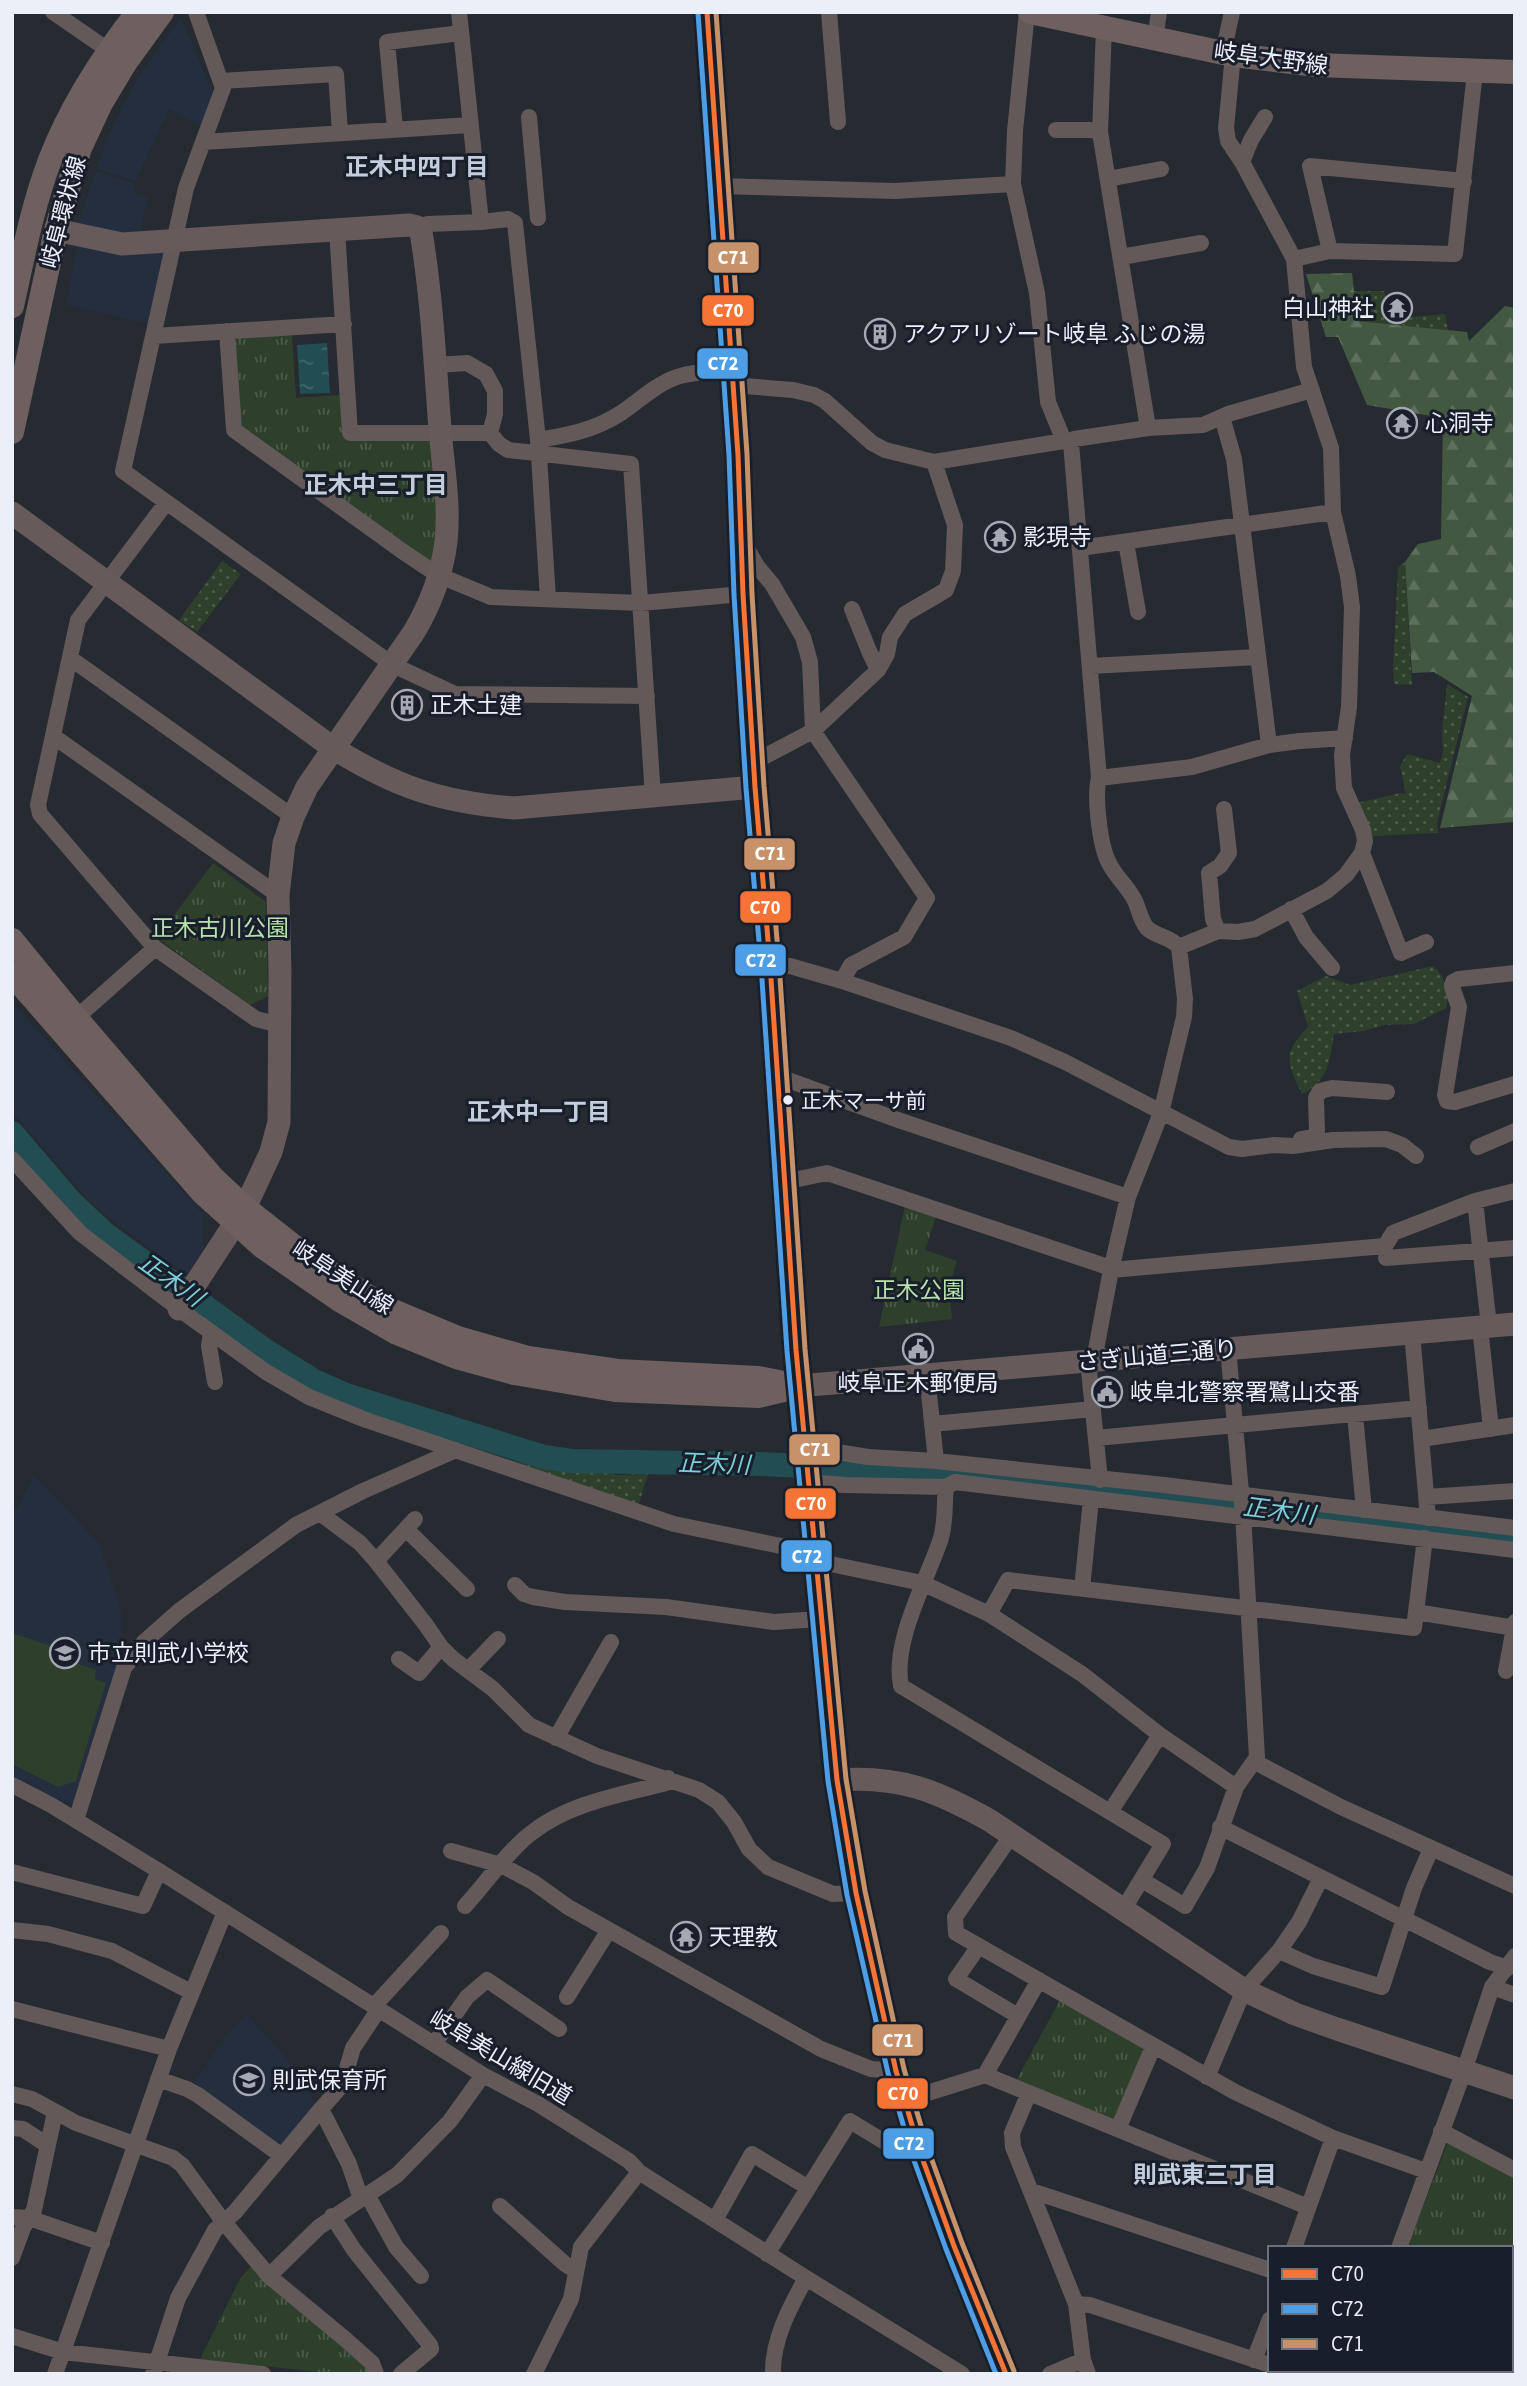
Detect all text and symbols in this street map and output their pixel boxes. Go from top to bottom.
street label: 岐阜大野線 [1212,34,1330,83]
district label: 正木中四丁目 [345,150,489,185]
street label: 岐阜環状線 [33,152,94,272]
line badge: C71 [707,241,760,274]
text: C71 [717,245,749,272]
temple icon: 白山神社 [1380,291,1414,325]
place label: 白山神社 [1282,292,1374,325]
line badge: C70 [701,294,755,327]
text: C70 [712,298,744,325]
building icon: アクアリゾート岐阜 ふじの湯 [863,317,897,351]
place label: アクアリゾート岐阜 ふじの湯 [903,318,1205,351]
line badge: C72 [696,347,749,380]
text: C72 [707,351,739,378]
temple icon: 心洞寺 [1385,406,1419,440]
place label: 心洞寺 [1425,407,1494,440]
district label: 正木中三丁目 [304,468,448,503]
temple icon: 影現寺 [983,520,1017,554]
place label: 影現寺 [1023,521,1092,554]
building icon: 正木土建 [390,688,424,722]
place label: 正木土建 [430,689,522,722]
line badge: C71 [743,837,796,871]
text: C71 [754,841,786,868]
line badge: C70 [739,890,792,924]
text: C70 [749,895,781,922]
park label: 正木古川公園 [151,912,289,945]
line badge: C72 [734,943,787,977]
text: C72 [745,948,777,975]
place label: 正木マーサ前 [801,1086,927,1116]
marker: 正木マーサ前 [781,1093,795,1107]
district label: 正木中一丁目 [467,1095,611,1130]
street label: 岐阜美山線 [286,1232,400,1323]
water label: 正木川 [131,1245,213,1317]
park label: 正木公園 [873,1274,965,1307]
public building icon: 岐阜正木郵便局 [901,1332,935,1366]
street label: さぎ山道三通り [1075,1332,1239,1379]
place label: 岐阜正木郵便局 [838,1367,999,1400]
public building icon: 岐阜北警察署鷺山交番 [1090,1375,1124,1409]
place label: 岐阜北警察署鷺山交番 [1130,1376,1360,1409]
line badge: C71 [788,1433,841,1466]
text: C71 [799,1437,831,1464]
water label: 正木川 [677,1446,754,1483]
line badge: C70 [784,1487,837,1520]
water label: 正木川 [1241,1490,1320,1534]
text: C70 [795,1491,827,1518]
line badge: C72 [780,1539,833,1573]
text: C72 [791,1544,823,1571]
school or university icon: 市立則武小学校 [48,1636,82,1670]
place label: 市立則武小学校 [88,1637,249,1670]
temple icon: 天理教 [669,1920,703,1954]
place label: 天理教 [709,1921,778,1954]
street label: 岐阜美山線旧道 [423,2002,578,2113]
line badge: C71 [871,2023,924,2057]
text: C71 [882,2028,914,2055]
school or university icon: 則武保育所 [232,2063,266,2097]
place label: 則武保育所 [272,2064,387,2097]
line badge: C70 [876,2077,929,2110]
text: C70 [887,2081,919,2108]
line badge: C72 [882,2127,935,2160]
text: C72 [893,2131,925,2158]
district label: 則武東三丁目 [1133,2158,1277,2193]
legend [1268,2246,1513,2372]
text: C70 [1331,2259,1364,2289]
text: C72 [1331,2294,1364,2324]
text: C71 [1331,2329,1364,2359]

